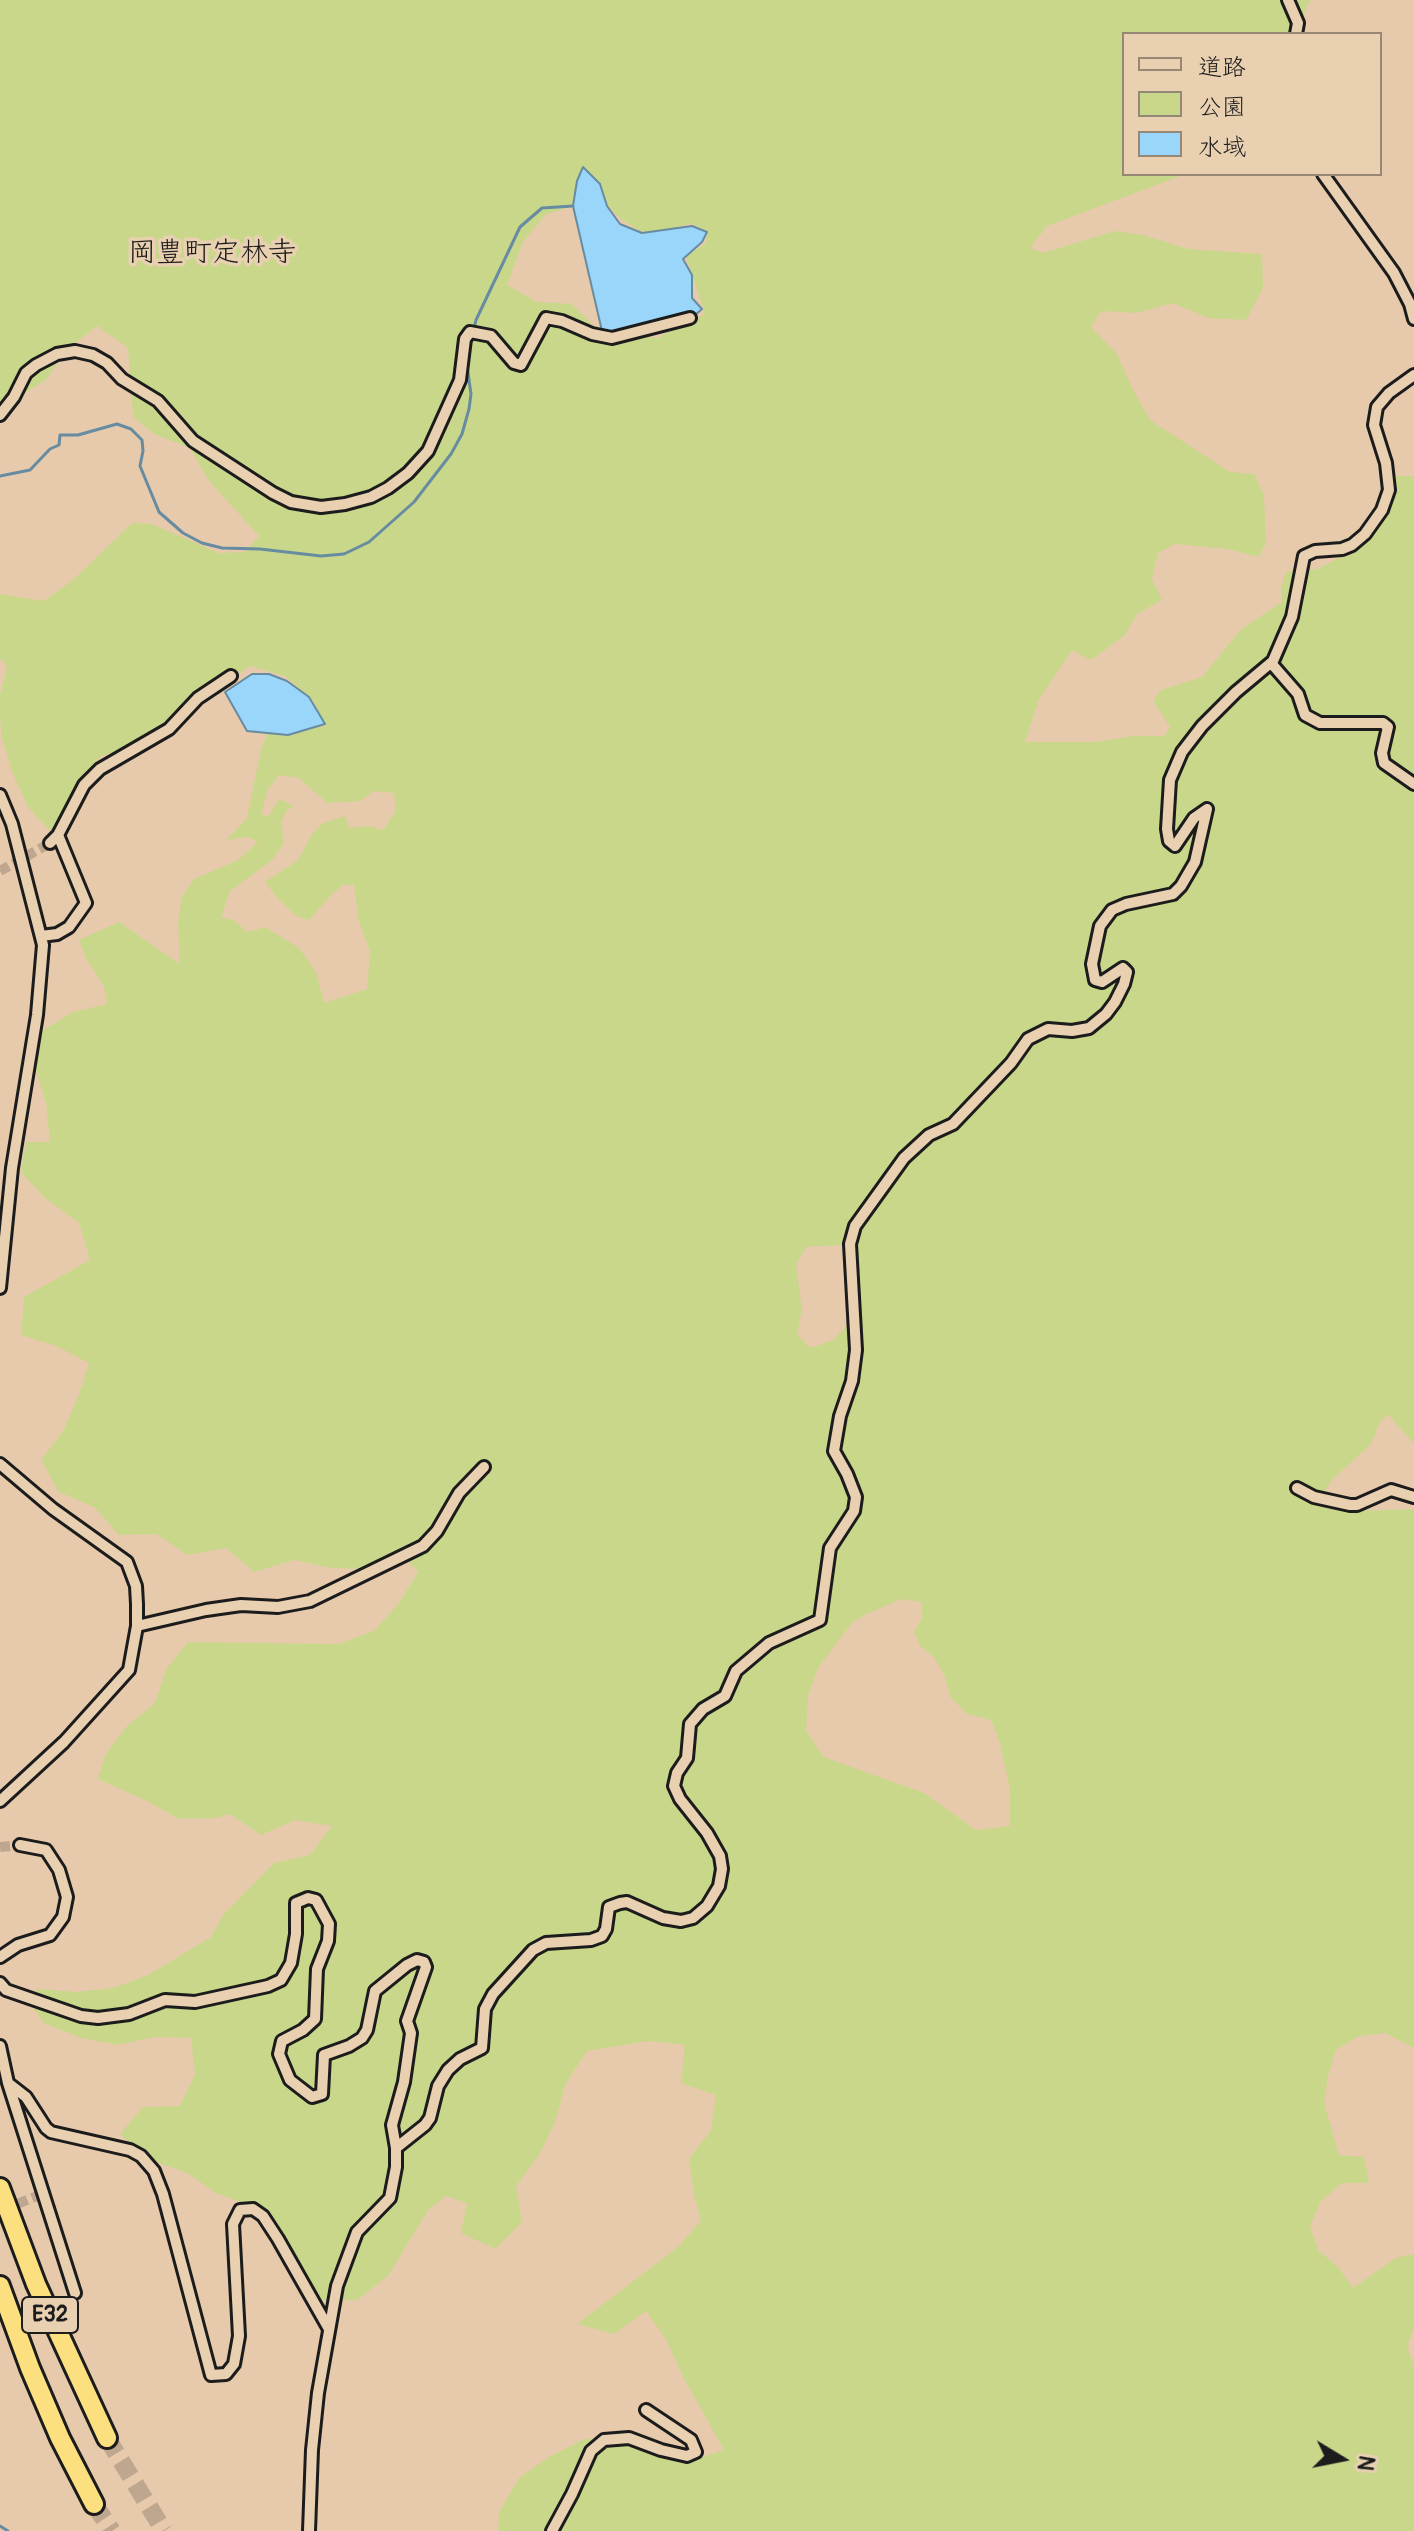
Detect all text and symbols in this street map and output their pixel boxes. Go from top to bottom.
legend [1122,32,1382,176]
text: 道路 [1198,53,1246,82]
text: 公園 [1198,93,1246,122]
text: 水域 [1198,133,1246,162]
district label: 岡豊町定林寺 [128,237,296,271]
road number: E32 [22,2297,78,2333]
north arrow [1302,2419,1382,2499]
text: N [1351,2453,1381,2473]

